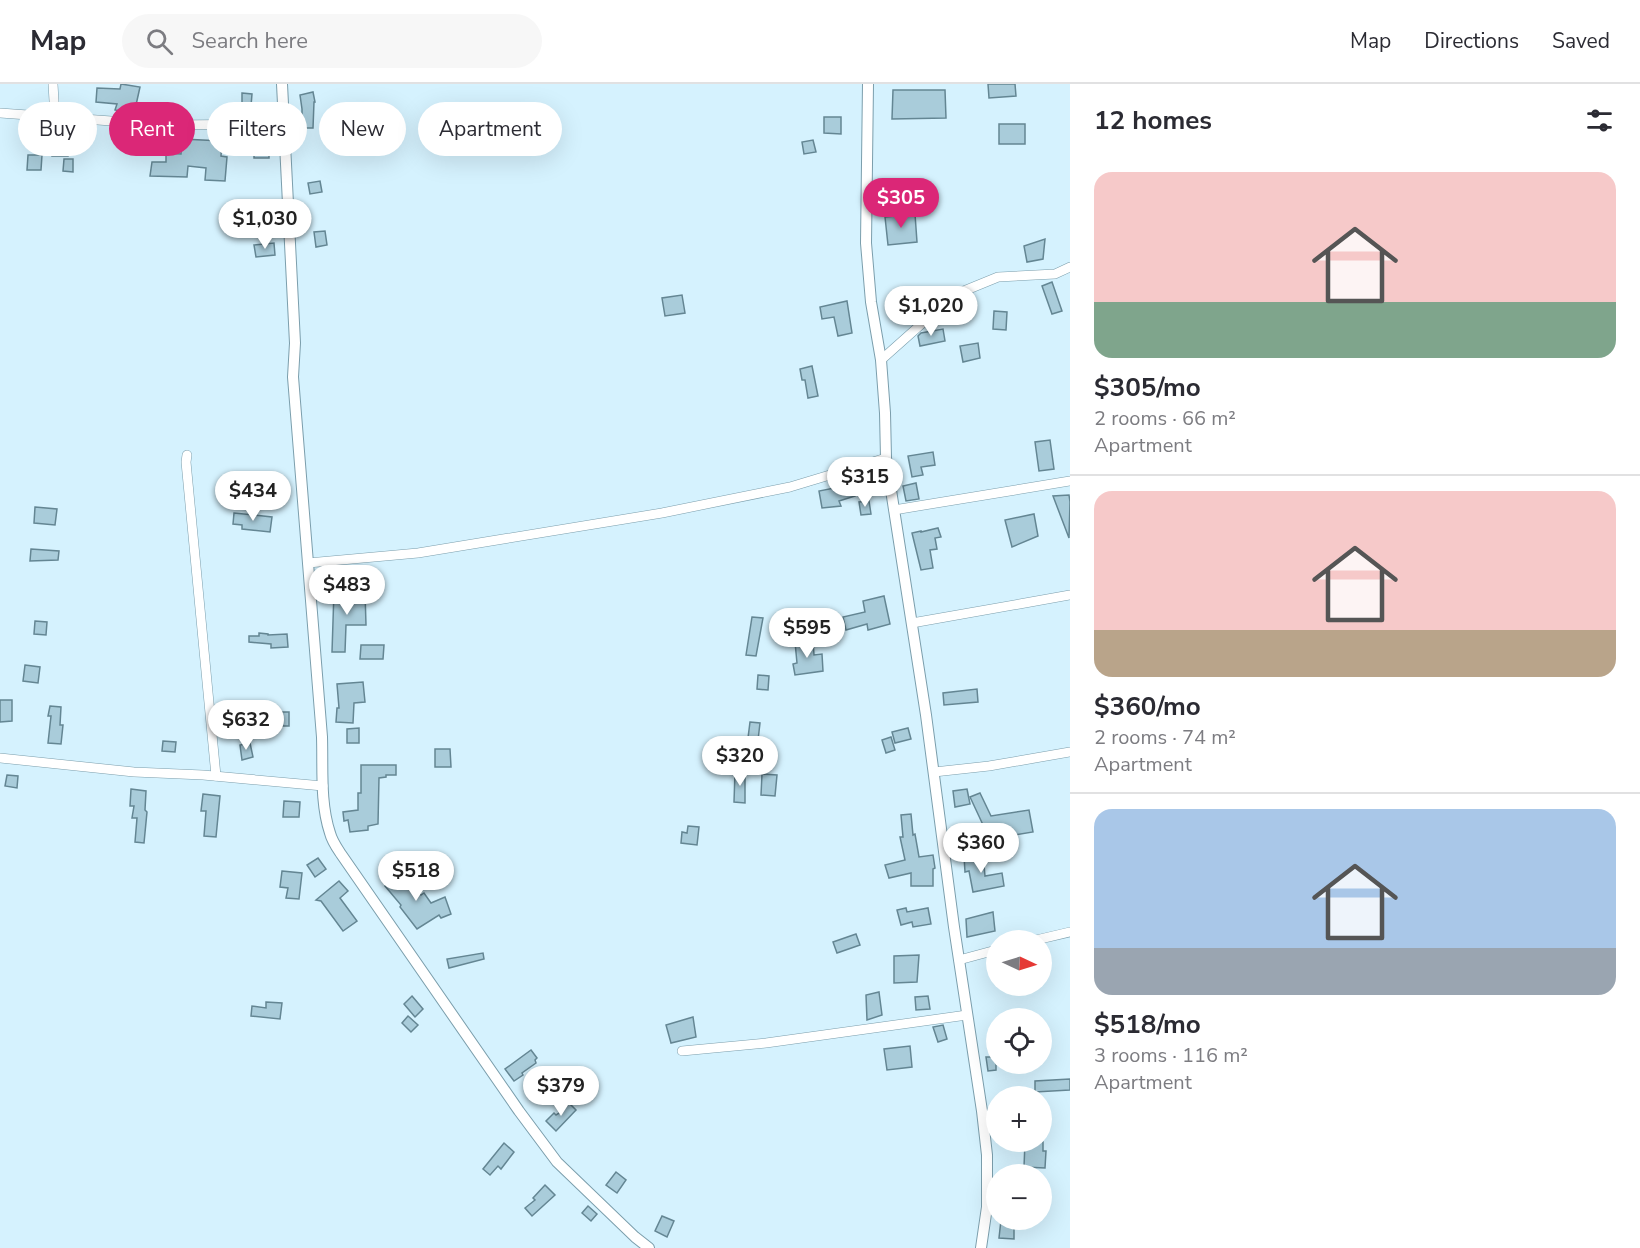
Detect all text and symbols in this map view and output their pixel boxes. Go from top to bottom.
search box [122,14,542,68]
text: Map [30,22,86,60]
icon: search [143,25,176,58]
text: Search here [191,26,308,56]
text: Map [1350,27,1391,55]
text: Directions [1424,27,1519,55]
text: Saved [1552,27,1610,55]
chip: Buy [18,102,97,156]
chip: Rent [109,102,195,156]
chip: Filters [207,102,307,156]
chip: New [319,102,406,156]
chip: Apartment [418,102,562,156]
text: 12 homes [1094,103,1212,138]
icon: filters [1583,104,1616,137]
pin: $305 [865,178,937,229]
text: $305 [877,184,925,211]
pin: $1,030 [216,199,314,250]
text: $1,030 [233,205,297,232]
icon: home [1301,211,1409,319]
pin: $1,020 [882,286,980,337]
text: $1,020 [899,292,963,319]
text: $305/mo [1094,370,1201,405]
text: 2 rooms · 66 m² [1094,405,1236,432]
text: Apartment [1094,432,1192,459]
pin: $315 [829,457,901,508]
text: $315 [841,463,889,490]
pin: $434 [217,471,289,522]
text: $434 [229,477,277,504]
icon: home [1301,530,1409,638]
pin: $483 [311,565,383,616]
text: $483 [323,571,371,598]
pin: $595 [771,608,843,659]
text: $595 [783,614,831,641]
text: $360/mo [1094,689,1201,724]
pin: $632 [210,700,282,751]
text: $632 [222,706,270,733]
text: 2 rooms · 74 m² [1094,724,1236,751]
pin: $320 [704,736,776,787]
text: $320 [716,742,764,769]
text: Apartment [1094,751,1192,778]
pin: $360 [945,823,1017,874]
text: $360 [957,829,1005,856]
icon: home [1301,848,1409,956]
pin: $518 [380,851,452,902]
text: $518 [392,857,440,884]
north arrow [986,930,1052,996]
map controls [986,930,1052,1230]
text: $518/mo [1094,1007,1201,1042]
button: locate [986,1008,1052,1074]
text: 3 rooms · 116 m² [1094,1042,1248,1069]
pin: $379 [525,1066,597,1117]
text: Apartment [1094,1069,1192,1096]
text: $379 [537,1072,585,1099]
button: + [986,1086,1052,1152]
button: − [986,1164,1052,1230]

